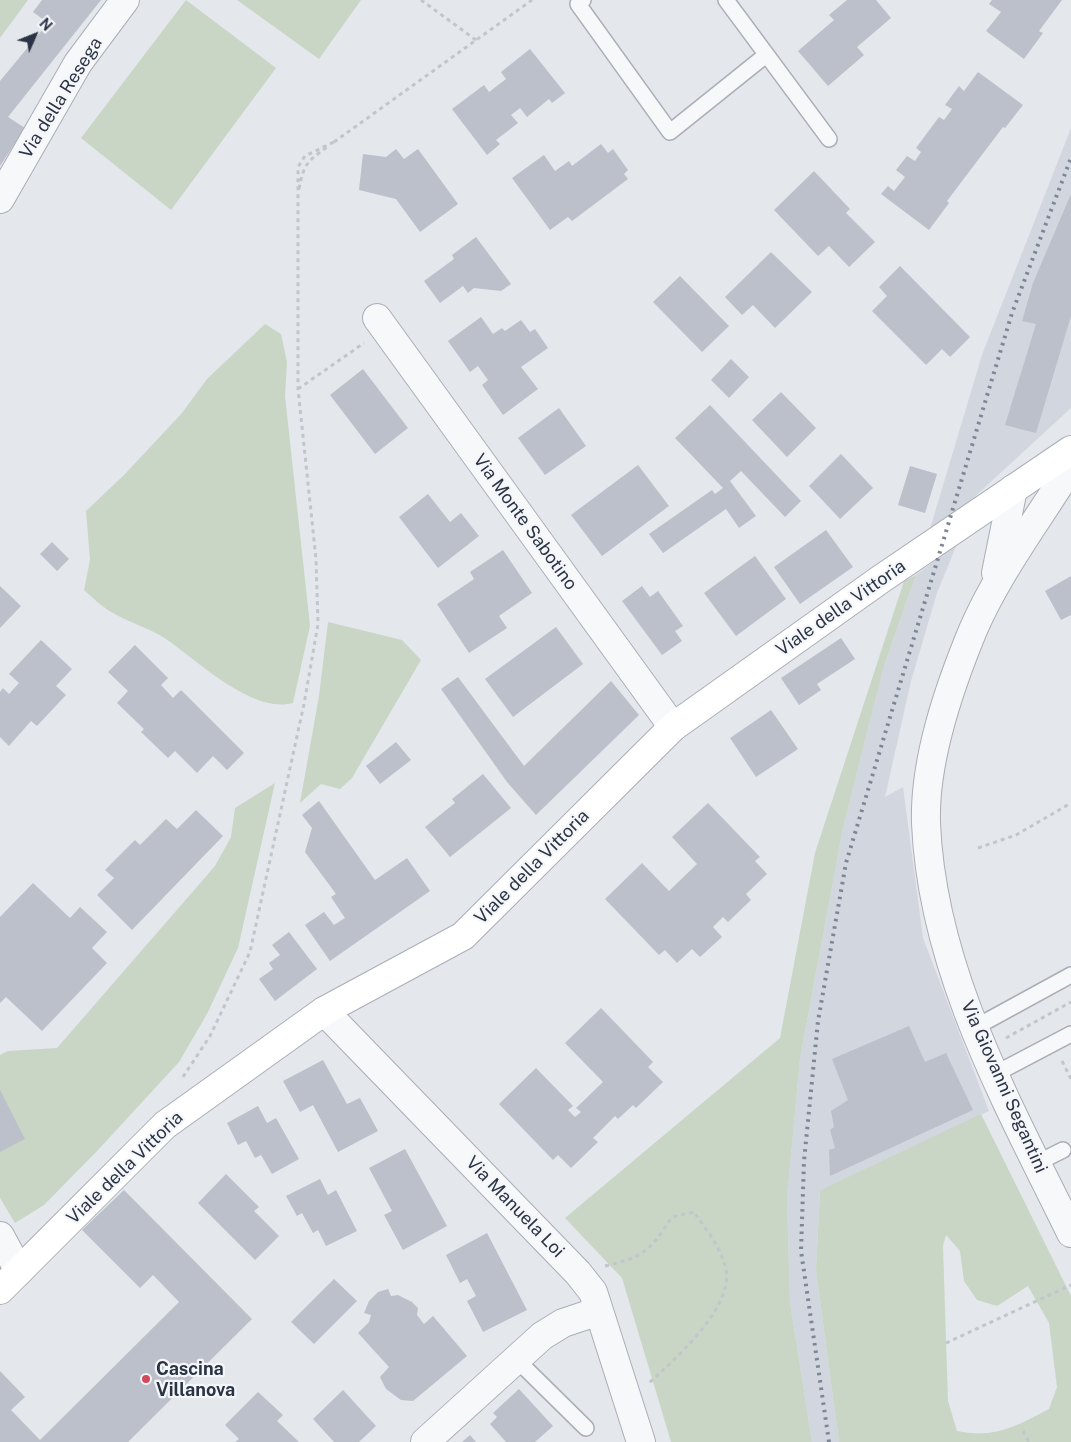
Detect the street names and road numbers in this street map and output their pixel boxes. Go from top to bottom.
street label: Via della Resega [15,33,107,163]
street label: Via Monte Sabotino [468,450,582,594]
street label: Viale della Vittoria [772,555,910,661]
street label: Viale della Vittoria [470,805,594,929]
street label: Via Giovanni Segantini [956,997,1052,1177]
street label: Viale della Vittoria [62,1107,188,1229]
street label: Via Manuela Loi [461,1152,569,1262]

